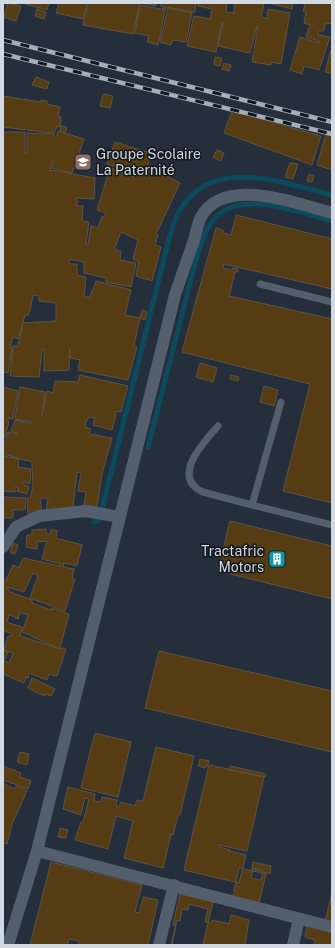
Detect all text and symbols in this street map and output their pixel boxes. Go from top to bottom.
place label: Groupe Scolaire La Paternité [96,146,201,178]
school or university icon: Groupe Scolaire La Paternité [73,152,93,172]
place label: Tractafric Motors [201,543,264,575]
building icon: Tractafric Motors [267,549,287,569]

